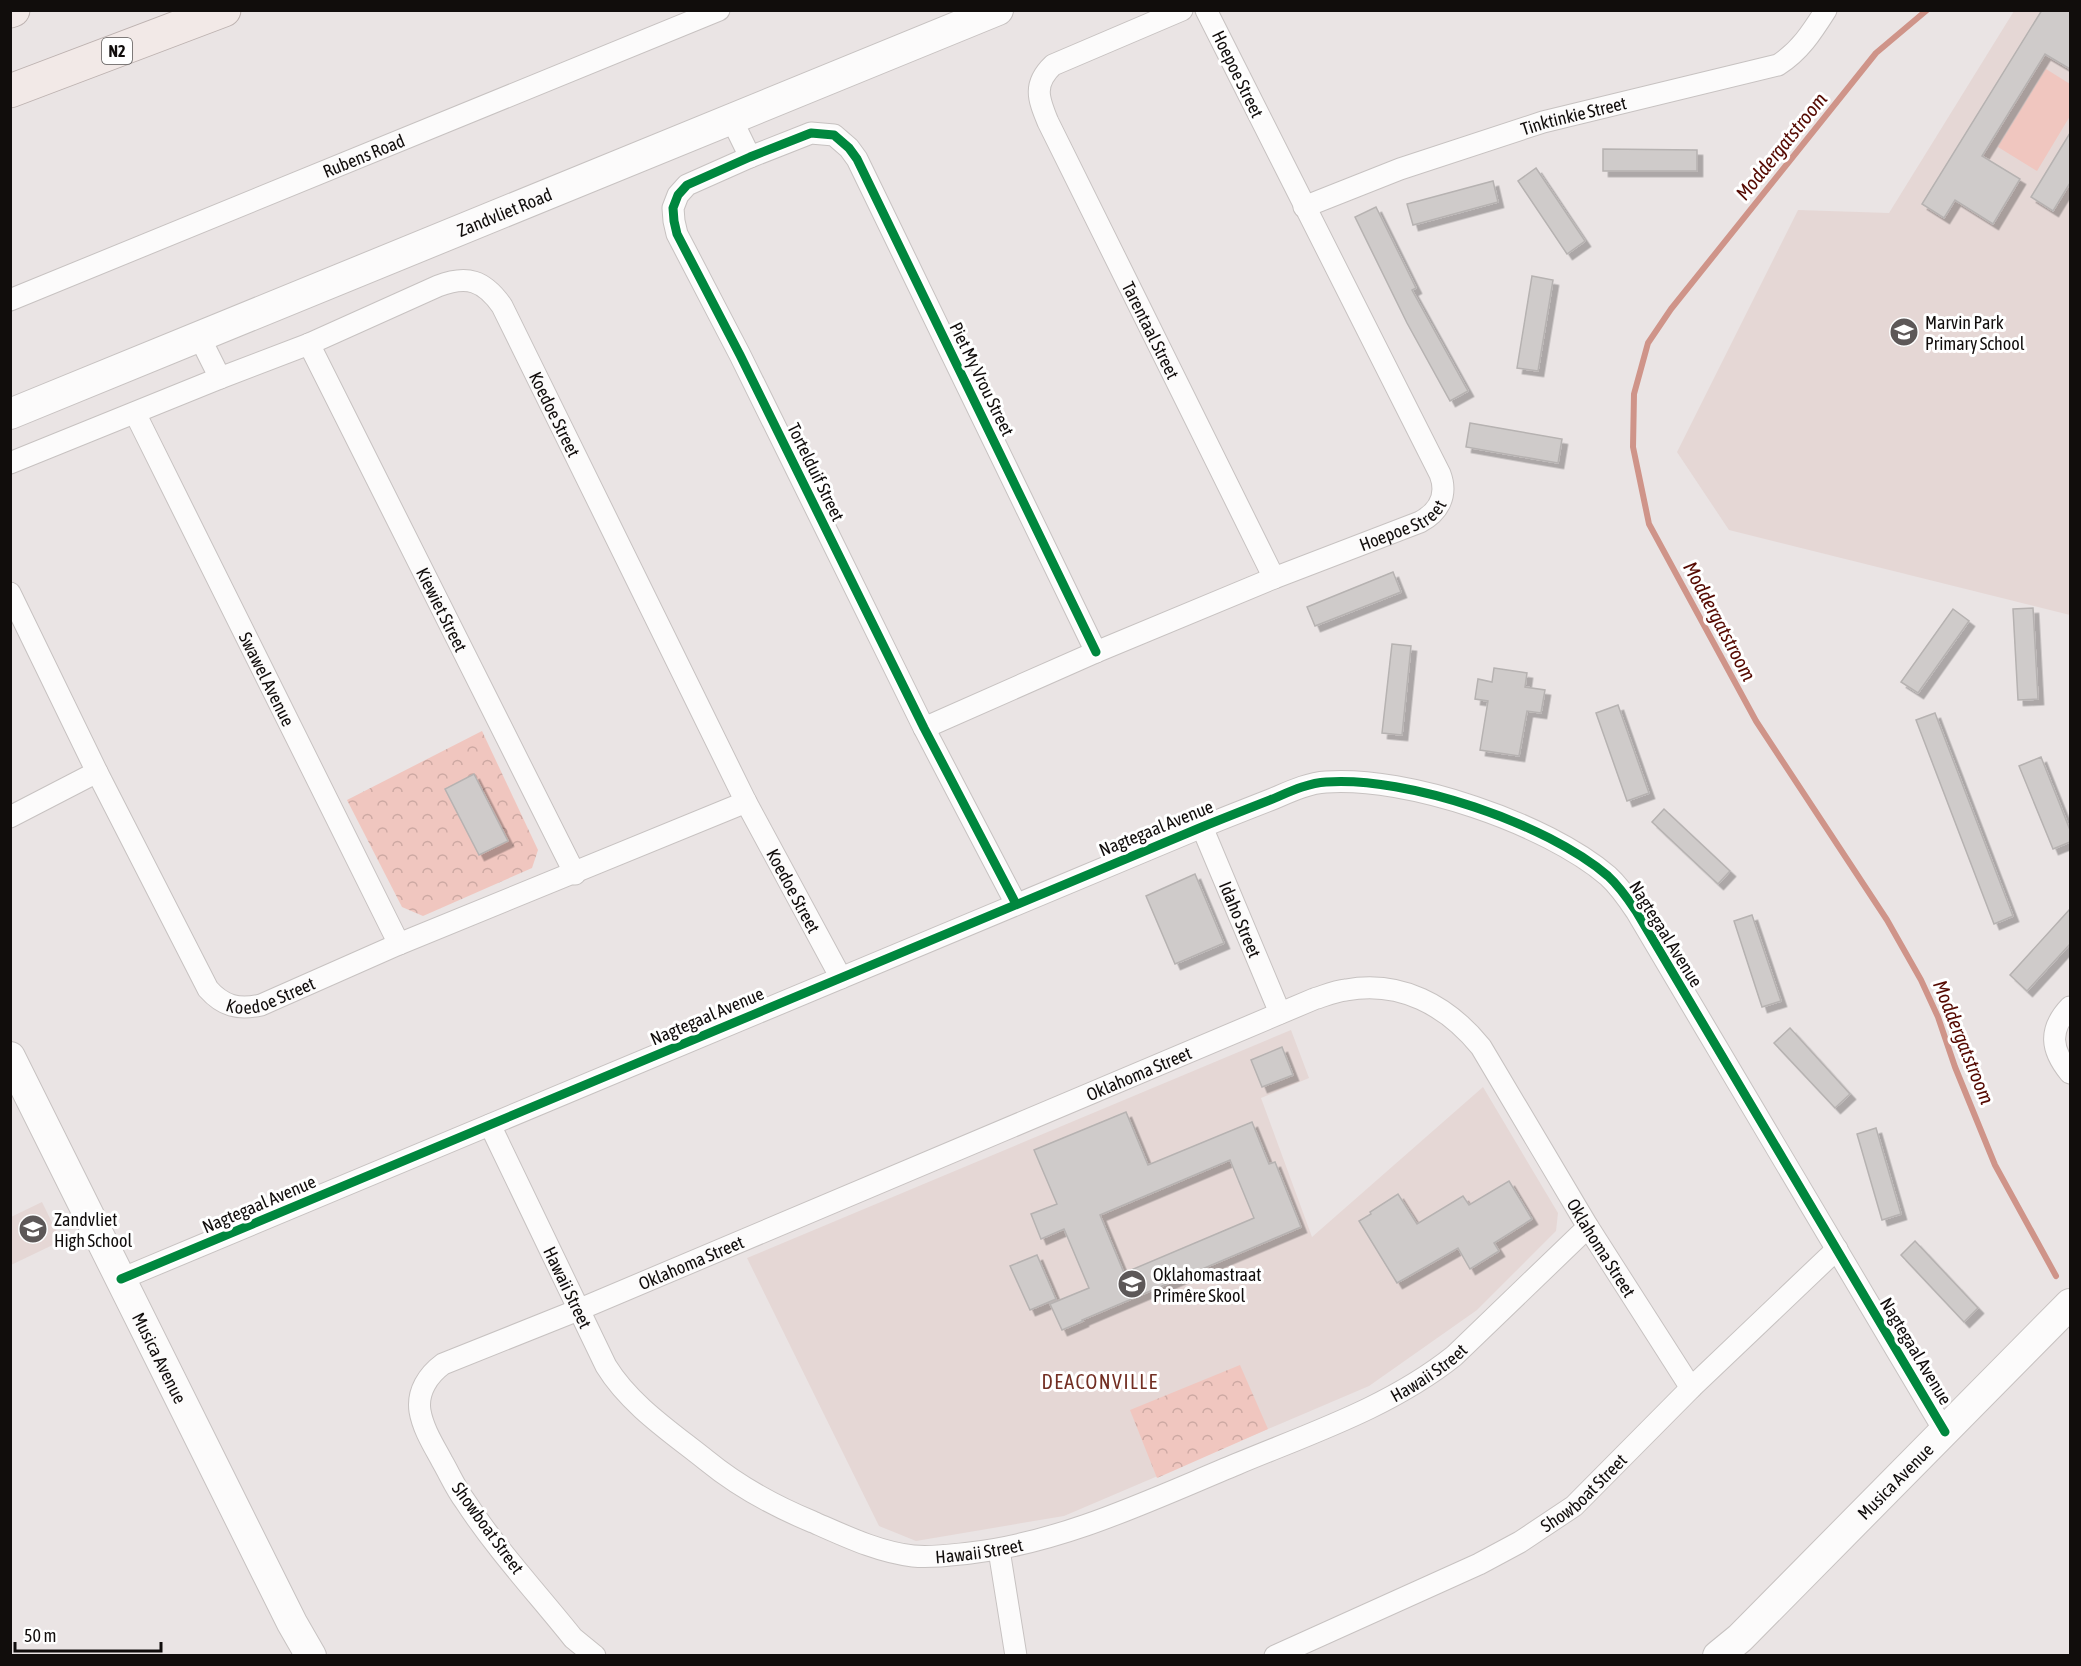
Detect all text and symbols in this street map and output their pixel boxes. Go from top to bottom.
street label: Hoepoe Street [1208,27,1268,121]
road number: N2 [102,38,132,64]
water label: Moddergatstroom [1731,88,1831,204]
street label: Tinktinkie Street [1518,92,1628,139]
street label: Rubens Road [320,129,408,181]
street label: Zandvliet Road [454,183,555,241]
street label: Tarentaal Street [1118,278,1184,382]
place label: Marvin Park Primary School [1925,312,2025,354]
school or university icon: Marvin Park Primary School [1888,316,1920,348]
street label: Piet My Vrou Street [945,319,1019,439]
street label: Koedoe Street [525,368,585,460]
street label: Tortelduif Street [783,420,849,524]
street label: Hoepoe Street [1356,496,1450,555]
water label: Moddergatstroom [1679,558,1761,684]
street label: Kiewiet Street [412,564,472,655]
street label: Swawel Avenue [235,628,299,729]
street label: Nagtegaal Avenue [1096,796,1216,860]
street label: Koedoe Street [763,845,825,936]
street label: Nagtegaal Avenue [1625,877,1707,991]
street label: Idaho Street [1215,878,1266,960]
street label: Koedoe Street [224,972,318,1018]
water label: Moddergatstroom [1929,977,1999,1107]
street label: Nagtegaal Avenue [647,983,767,1049]
street label: Oklahoma Street [1083,1042,1194,1105]
street label: Nagtegaal Avenue [199,1171,319,1237]
street label: Oklahoma Street [1563,1195,1640,1301]
place label: Zandvliet High School [54,1209,132,1251]
school or university icon: Zandvliet High School [17,1213,49,1245]
street label: Oklahoma Street [635,1231,747,1294]
street label: Hawaii Street [540,1243,597,1331]
place label: Oklahomastraat Primêre Skool [1153,1264,1262,1306]
school or university icon: Oklahomastraat Primêre Skool [1116,1268,1148,1300]
street label: Nagtegaal Avenue [1876,1294,1956,1408]
street label: Musica Avenue [128,1309,191,1407]
street label: Hawaii Street [1387,1339,1471,1406]
district label: DEACONVILLE [1042,1370,1159,1393]
street label: Musica Avenue [1853,1439,1937,1524]
street label: Showboat Street [1536,1449,1631,1536]
street label: Showboat Street [448,1478,528,1578]
street label: Hawaii Street [935,1533,1025,1567]
scale bar [15,1615,160,1653]
text: 50 m [24,1625,56,1646]

